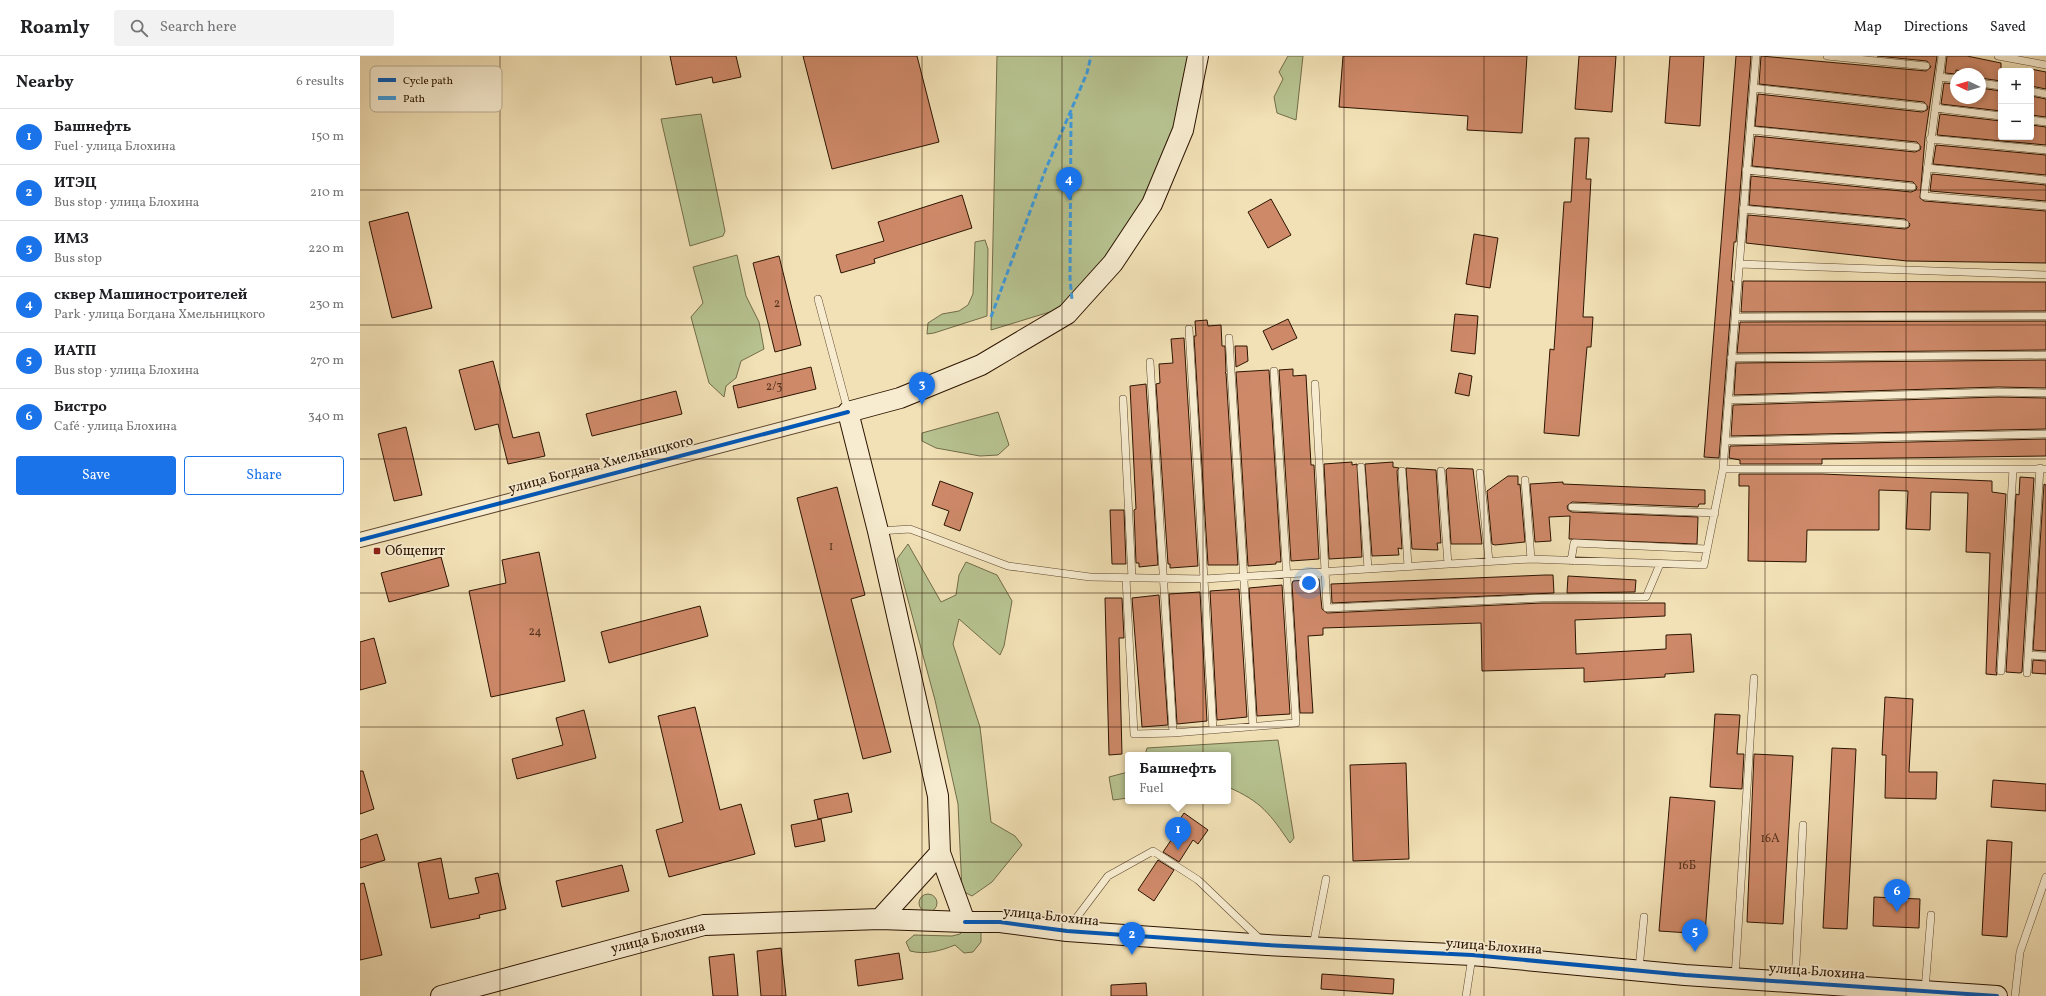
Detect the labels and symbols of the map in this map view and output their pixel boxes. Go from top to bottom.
legend [370,66,502,112]
north arrow [1950,68,1986,104]
text: Cycle path [403,74,453,89]
text: Path [403,92,426,107]
pin: 4 [1056,167,1082,200]
house number: 2 [774,296,780,312]
pin: 3 [909,372,935,405]
house number: 2/3 [766,379,782,395]
street label: улица Богдана Хмельницкого [506,431,696,499]
house number: 1 [829,539,833,555]
place label: Общепит [385,542,445,561]
marker: Общепит [372,546,382,556]
your location [1299,573,1319,593]
house number: 24 [528,624,542,640]
pin: 1 [1165,817,1191,850]
house number: 16А [1760,831,1780,847]
house number: 16Б [1678,858,1696,874]
pin: 6 [1884,879,1910,912]
street label: улица Блохина [1002,903,1100,931]
street label: улица Блохина [609,917,707,959]
pin: 5 [1682,919,1708,952]
pin: 2 [1119,922,1145,955]
street label: улица Блохина [1445,934,1543,960]
street label: улица Блохина [1768,959,1866,985]

